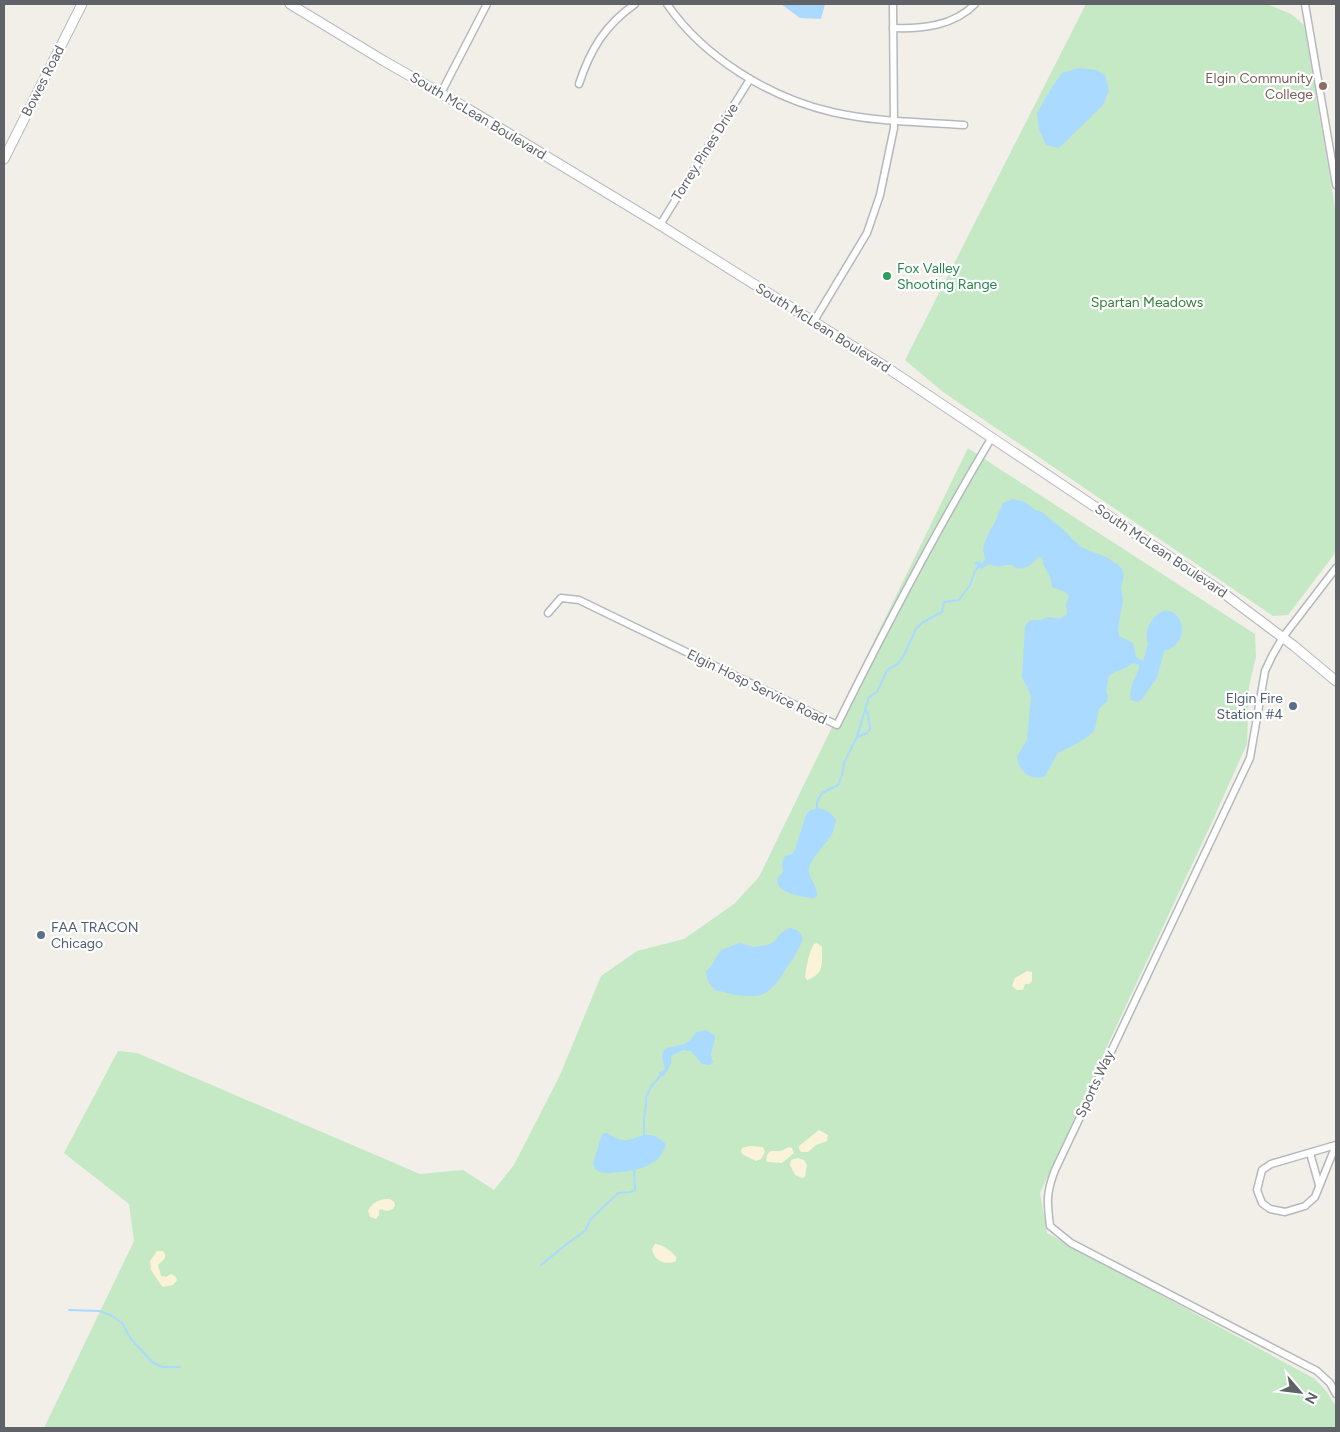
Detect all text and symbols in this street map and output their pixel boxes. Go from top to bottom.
street label: Bowes Road [18,43,68,119]
street label: South McLean Boulevard [407,69,549,163]
place label: Elgin Community College [1205,70,1314,103]
marker: Elgin Community College [1317,80,1329,92]
street label: Torrey Pines Drive [668,100,742,204]
place label: Fox Valley Shooting Range [897,260,998,293]
marker: Fox Valley Shooting Range [881,270,893,282]
street label: South McLean Boulevard [752,279,894,377]
park label: Spartan Meadows [1091,294,1203,311]
street label: South McLean Boulevard [1092,500,1230,602]
street label: Elgin Hosp Service Road [684,646,830,728]
place label: Elgin Fire Station #4 [1217,690,1283,723]
marker: Elgin Fire Station #4 [1287,700,1299,712]
place label: FAA TRACON Chicago [51,919,139,952]
marker: FAA TRACON Chicago [35,929,47,941]
street label: Sports Way [1072,1047,1118,1120]
north arrow [1275,1367,1325,1417]
text: N [1301,1389,1321,1407]

